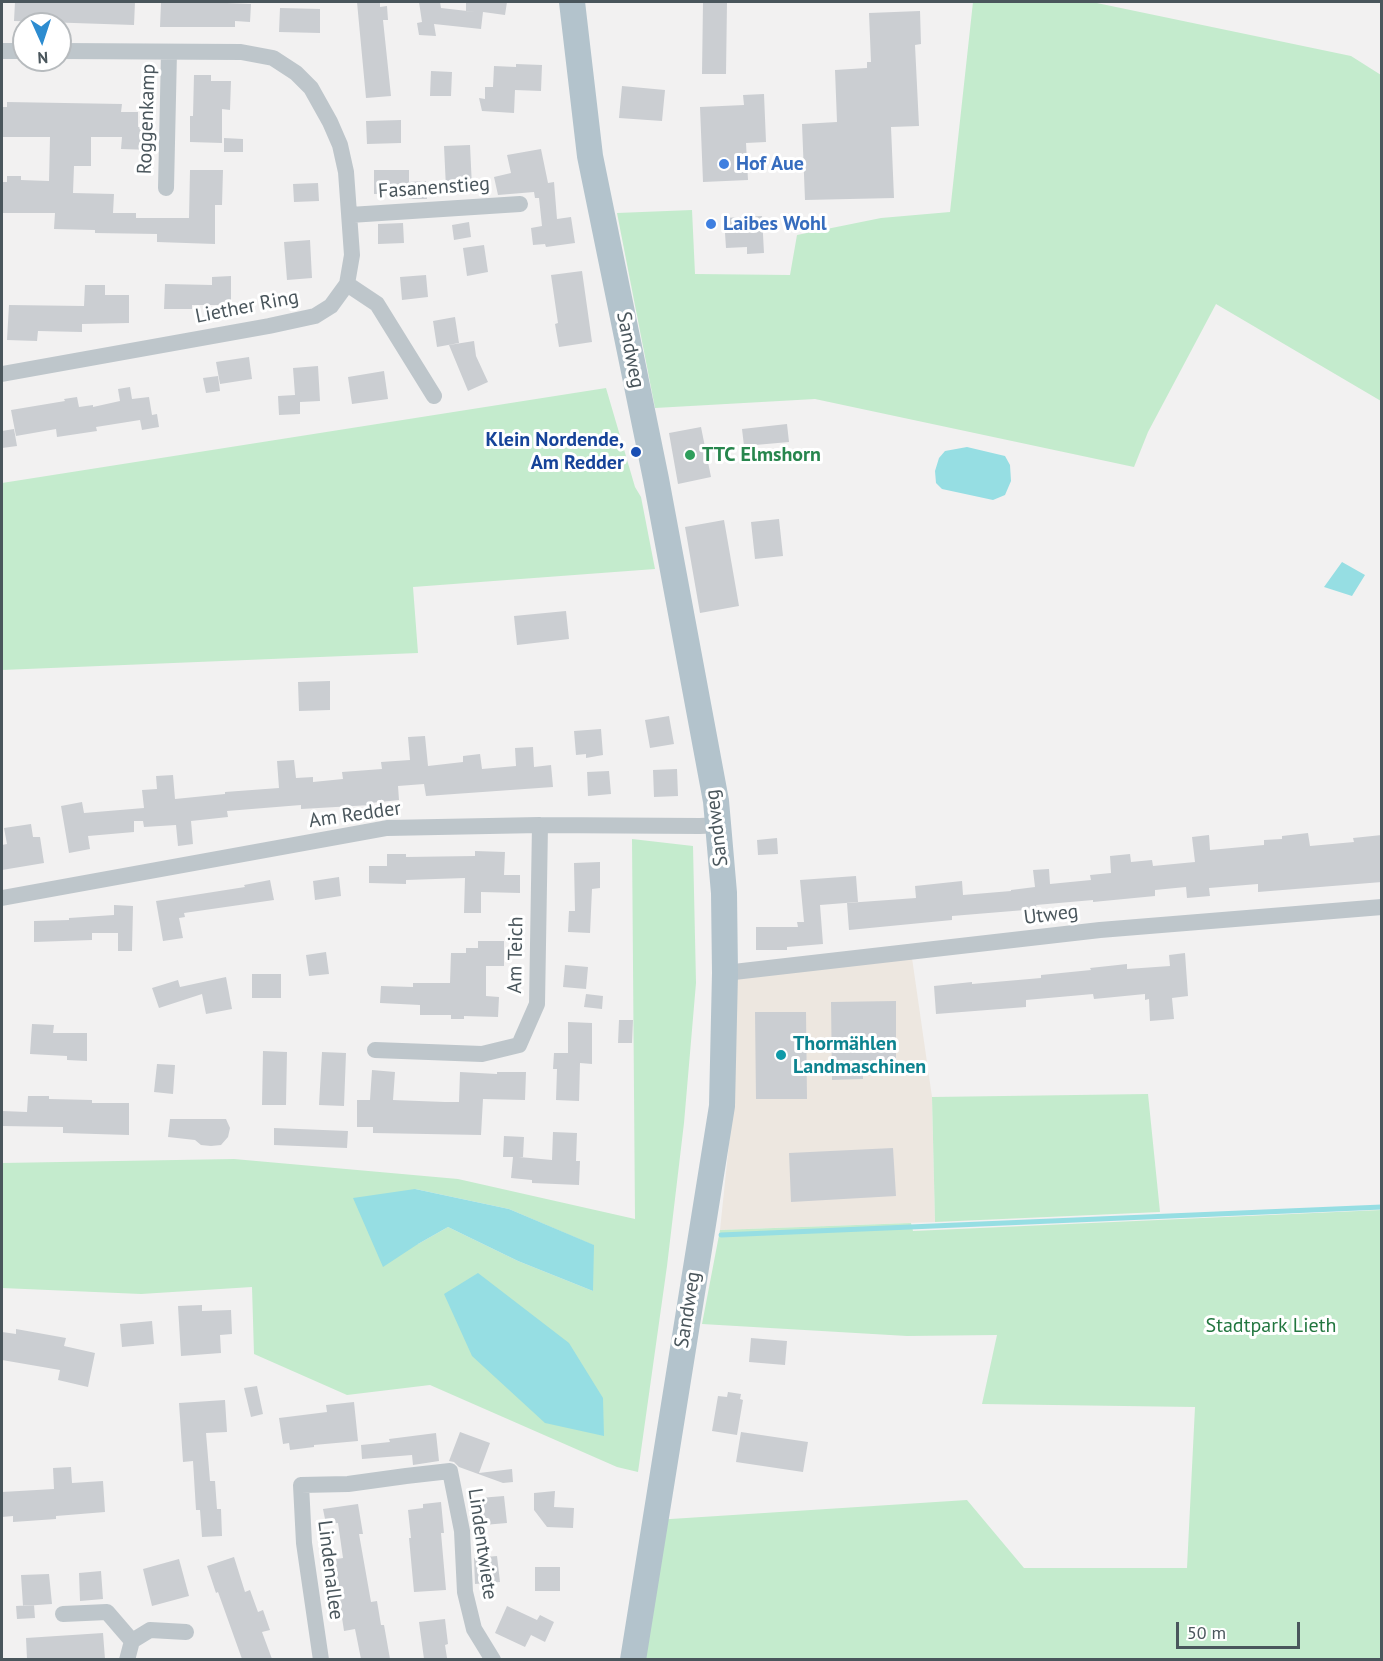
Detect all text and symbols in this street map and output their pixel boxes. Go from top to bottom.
north arrow [12,12,72,72]
text: N [37,48,49,68]
street label: Roggenkamp [133,63,161,175]
place label: Hof Aue [736,152,804,176]
marker: Hof Aue [717,157,731,171]
street label: Fasanenstieg [377,172,491,204]
place label: Laibes Wohl [723,212,827,236]
marker: Laibes Wohl [704,217,718,231]
street label: Liether Ring [193,285,301,329]
street label: Sandweg [611,310,649,390]
place label: Klein Nordende, Am Redder [486,428,624,475]
place label: TTC Elmshorn [702,443,821,467]
marker: Klein Nordende, Am Redder [629,445,643,459]
marker: TTC Elmshorn [683,448,697,462]
street label: Sandweg [700,788,734,868]
street label: Am Redder [307,797,403,833]
street label: Utweg [1022,900,1080,930]
street label: Am Teich [503,916,529,994]
place label: Thormählen Landmaschinen [793,1032,926,1079]
marker: Thormählen Landmaschinen [774,1048,788,1062]
street label: Sandweg [670,1270,706,1350]
park label: Stadtpark Lieth [1206,1314,1336,1338]
street label: Lindentwiete [462,1487,502,1601]
street label: Lindenallee [312,1519,348,1621]
scale bar [1179,1610,1304,1648]
text: 50 m [1187,1621,1226,1644]

